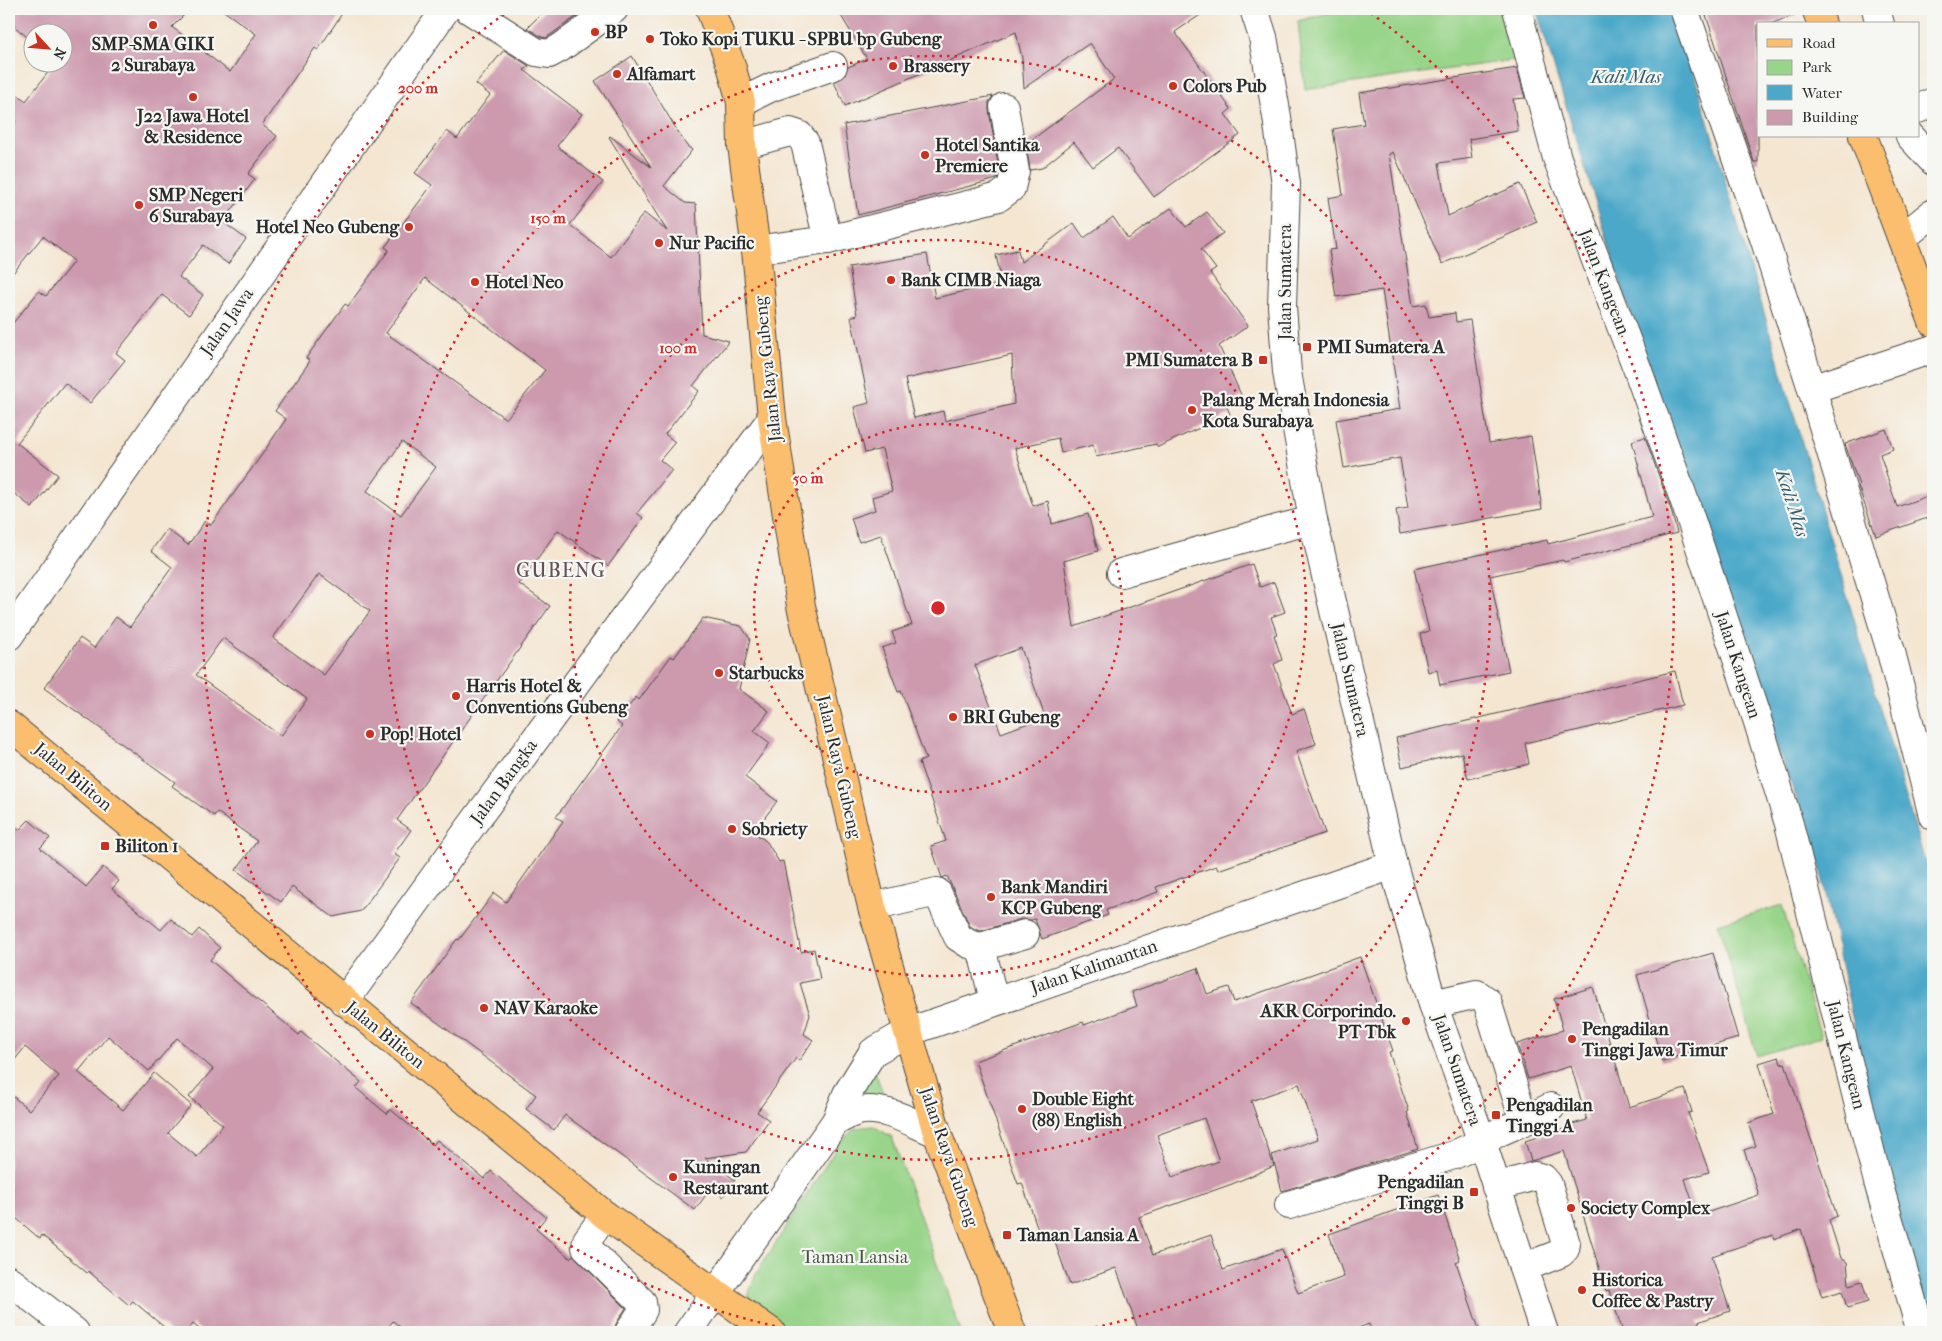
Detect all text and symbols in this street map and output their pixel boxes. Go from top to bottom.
marker: SMP-SMA GIKI 2 Surabaya [147,19,159,31]
north arrow [22,22,72,72]
place label: BP [605,22,628,43]
legend [1757,22,1920,138]
marker: BP [589,26,601,38]
place label: Toko Kopi TUKU - SPBU bp Gubeng [659,29,943,50]
marker: Toko Kopi TUKU - SPBU bp Gubeng [644,33,656,45]
place label: SMP-SMA GIKI 2 Surabaya [92,34,214,76]
text: Road [1802,34,1836,52]
text: N [49,45,69,62]
place label: Brassery [903,56,972,77]
text: Park [1802,58,1832,76]
marker: Brassery [887,60,899,72]
place label: Alfamart [626,64,696,85]
water label: Kali Mas [1589,66,1662,88]
marker: Alfamart [611,68,623,80]
place label: Colors Pub [1183,76,1267,97]
text: 200 m [398,79,438,97]
marker: Colors Pub [1167,80,1179,92]
text: Water [1801,84,1842,102]
marker: J22 Jawa Hotel & Residence [187,91,199,103]
place label: J22 Jawa Hotel & Residence [135,106,250,148]
text: Building [1802,108,1859,126]
place label: Hotel Santika Premiere [935,135,1040,177]
marker: Hotel Santika Premiere [919,149,931,161]
place label: SMP Negeri 6 Surabaya [149,185,244,227]
marker: SMP Negeri 6 Surabaya [133,199,145,211]
text: 150 m [530,209,566,227]
place label: Hotel Neo Gubeng [255,217,400,238]
marker: Hotel Neo Gubeng [403,221,415,233]
street label: Jalan Sumatera [1275,223,1296,342]
street label: Jalan Kangean [1573,224,1634,338]
place label: Nur Pacific [669,233,754,254]
marker: Nur Pacific [653,237,665,249]
place label: Bank CIMB Niaga [901,270,1042,291]
place label: Hotel Neo [485,272,564,293]
marker: Bank CIMB Niaga [885,274,897,286]
marker: Hotel Neo [469,276,481,288]
street label: Jalan Jawa [195,283,258,362]
street label: Jalan Raya Gubeng [750,295,786,445]
place label: PMI Sumatera A [1317,337,1446,358]
text: 100 m [659,339,697,357]
marker: PMI Sumatera A [1301,341,1313,353]
place label: PMI Sumatera B [1125,350,1253,371]
marker: PMI Sumatera B [1257,354,1269,366]
place label: Palang Merah Indonesia Kota Surabaya [1202,390,1390,432]
marker: Palang Merah Indonesia Kota Surabaya [1186,404,1198,416]
water label: Kali Mas [1770,464,1814,541]
text: 50 m [793,469,824,487]
district label: GUBENG [516,559,606,582]
centre of rings [929,599,947,617]
street label: Jalan Kangean [1710,607,1765,722]
street label: Jalan Sumatera [1326,619,1373,740]
place label: Starbucks [729,663,804,684]
marker: Starbucks [713,667,725,679]
place label: Harris Hotel & Conventions Gubeng [466,676,629,718]
marker: Harris Hotel & Conventions Gubeng [450,690,462,702]
street label: Jalan Raya Gubeng [812,691,866,841]
place label: BRI Gubeng [963,707,1061,728]
marker: BRI Gubeng [947,711,959,723]
place label: Pop! Hotel [380,724,462,745]
marker: Pop! Hotel [364,728,376,740]
street label: Jalan Bangka [465,735,542,830]
street label: Jalan Biliton [28,737,117,816]
place label: Sobriety [742,819,809,840]
marker: Sobriety [726,823,738,835]
place label: Biliton 1 [115,836,178,857]
marker: Biliton 1 [99,840,111,852]
place label: Bank Mandiri KCP Gubeng [1001,877,1109,919]
marker: Bank Mandiri KCP Gubeng [985,891,997,903]
street label: Jalan Kalimantan [1026,935,1161,999]
street label: Jalan Biliton [340,996,429,1074]
street label: Jalan Kangean [1822,996,1870,1112]
place label: NAV Karaoke [494,998,598,1019]
place label: AKR Corporindo. PT Tbk [1260,1001,1397,1043]
marker: NAV Karaoke [478,1002,490,1014]
street label: Jalan Sumatera [1427,1010,1486,1129]
marker: AKR Corporindo. PT Tbk [1400,1015,1412,1027]
place label: Pengadilan Tinggi Jawa Timur [1581,1019,1728,1061]
marker: Pengadilan Tinggi Jawa Timur [1566,1033,1578,1045]
street label: Jalan Raya Gubeng [915,1082,983,1230]
place label: Double Eight (88) English [1032,1089,1134,1131]
place label: Pengadilan Tinggi A [1505,1095,1593,1137]
marker: Double Eight (88) English [1016,1103,1028,1115]
marker: Pengadilan Tinggi A [1490,1109,1502,1121]
place label: Kuningan Restaurant [683,1157,770,1199]
marker: Kuningan Restaurant [667,1171,679,1183]
place label: Pengadilan Tinggi B [1377,1172,1465,1214]
marker: Pengadilan Tinggi B [1468,1186,1480,1198]
place label: Society Complex [1581,1198,1711,1219]
marker: Society Complex [1565,1202,1577,1214]
place label: Taman Lansia A [1016,1225,1140,1246]
marker: Taman Lansia A [1001,1229,1013,1241]
park label: Taman Lansia [802,1247,909,1268]
place label: Historica Coffee & Pastry [1592,1270,1715,1312]
marker: Historica Coffee & Pastry [1576,1284,1588,1296]

